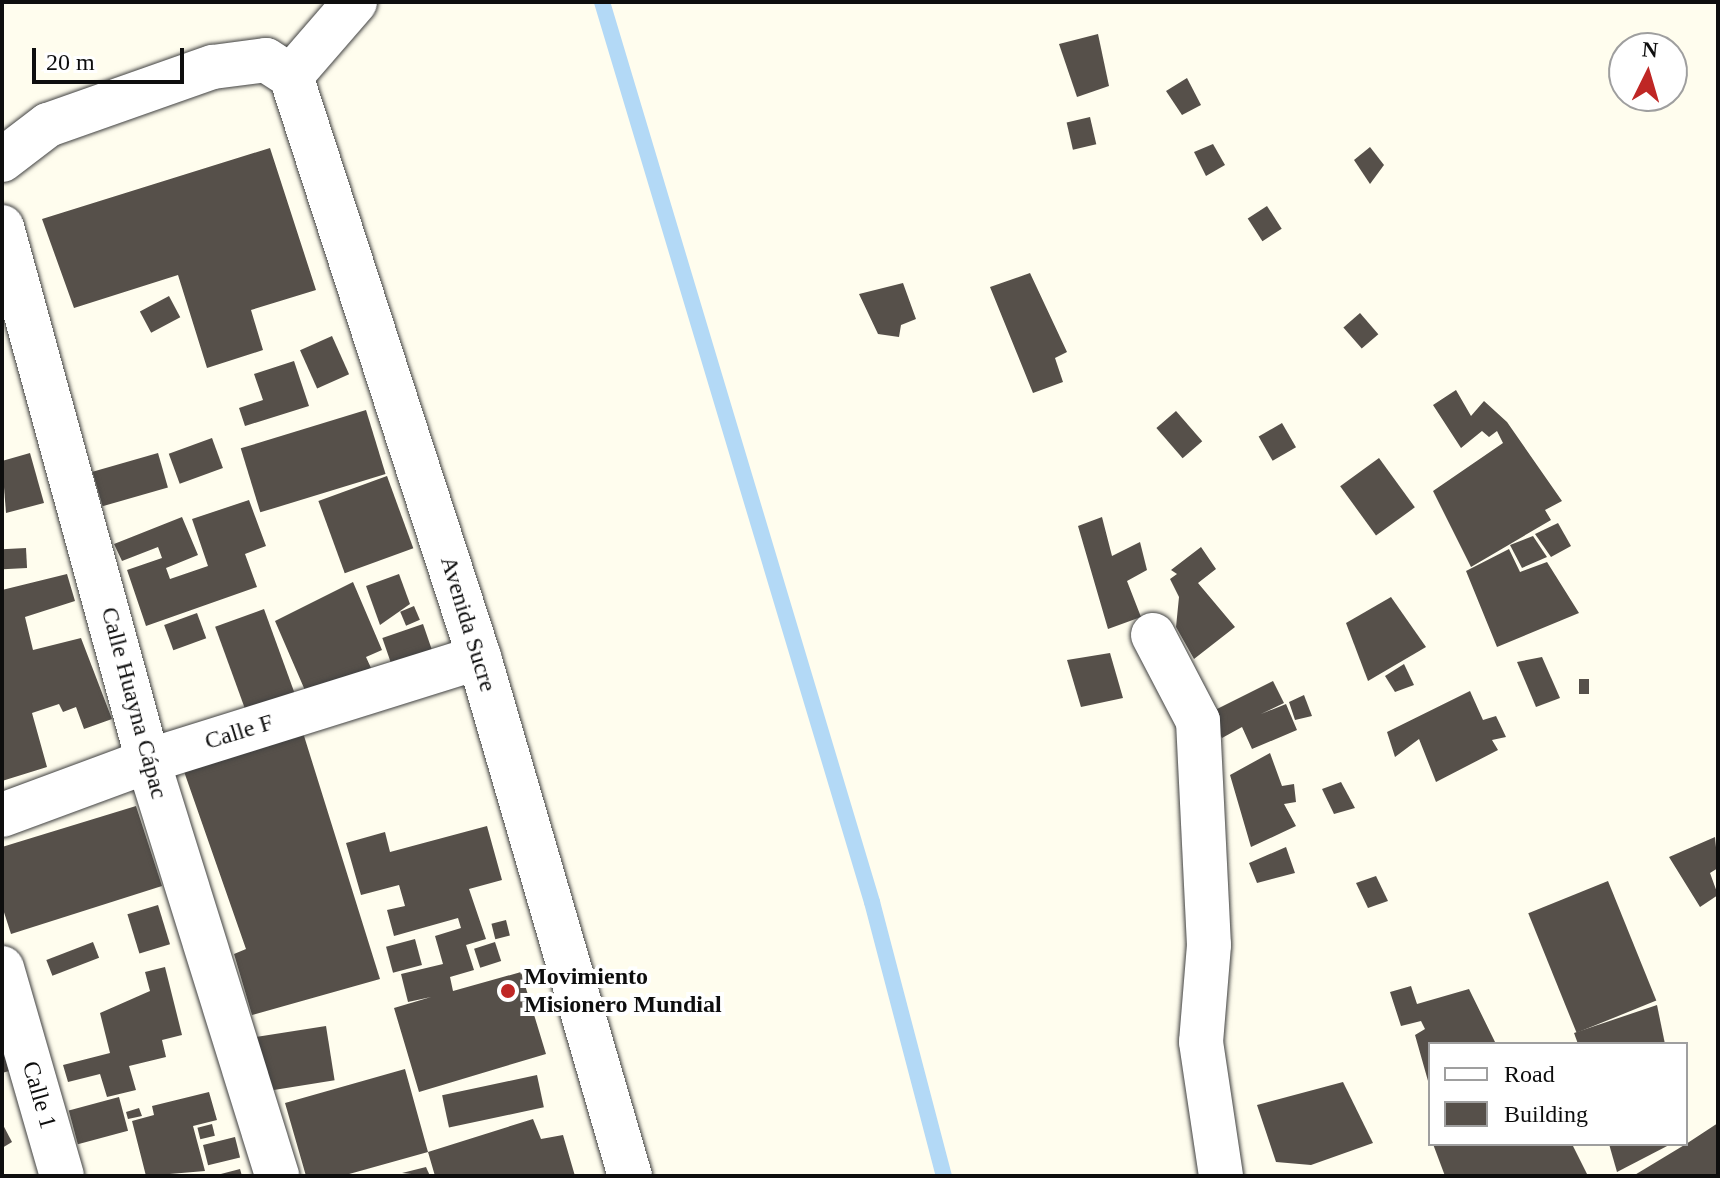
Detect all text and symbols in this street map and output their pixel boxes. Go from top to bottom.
scale bar [36,32,188,82]
north arrow [1608,32,1688,112]
text: N [1641,36,1659,63]
text: 20 m [46,49,95,75]
street label: Avenida Sucre [434,553,502,695]
street label: Calle Huayna Cápac [95,604,173,802]
street label: Calle F [201,708,277,756]
place label: Movimiento Misionero Mundial [524,963,722,1019]
marker: Movimiento Misionero Mundial [499,982,517,1000]
legend [1428,1042,1688,1146]
street label: Calle 1 [16,1058,62,1132]
text: Road [1504,1061,1555,1087]
text: Building [1504,1101,1588,1127]

